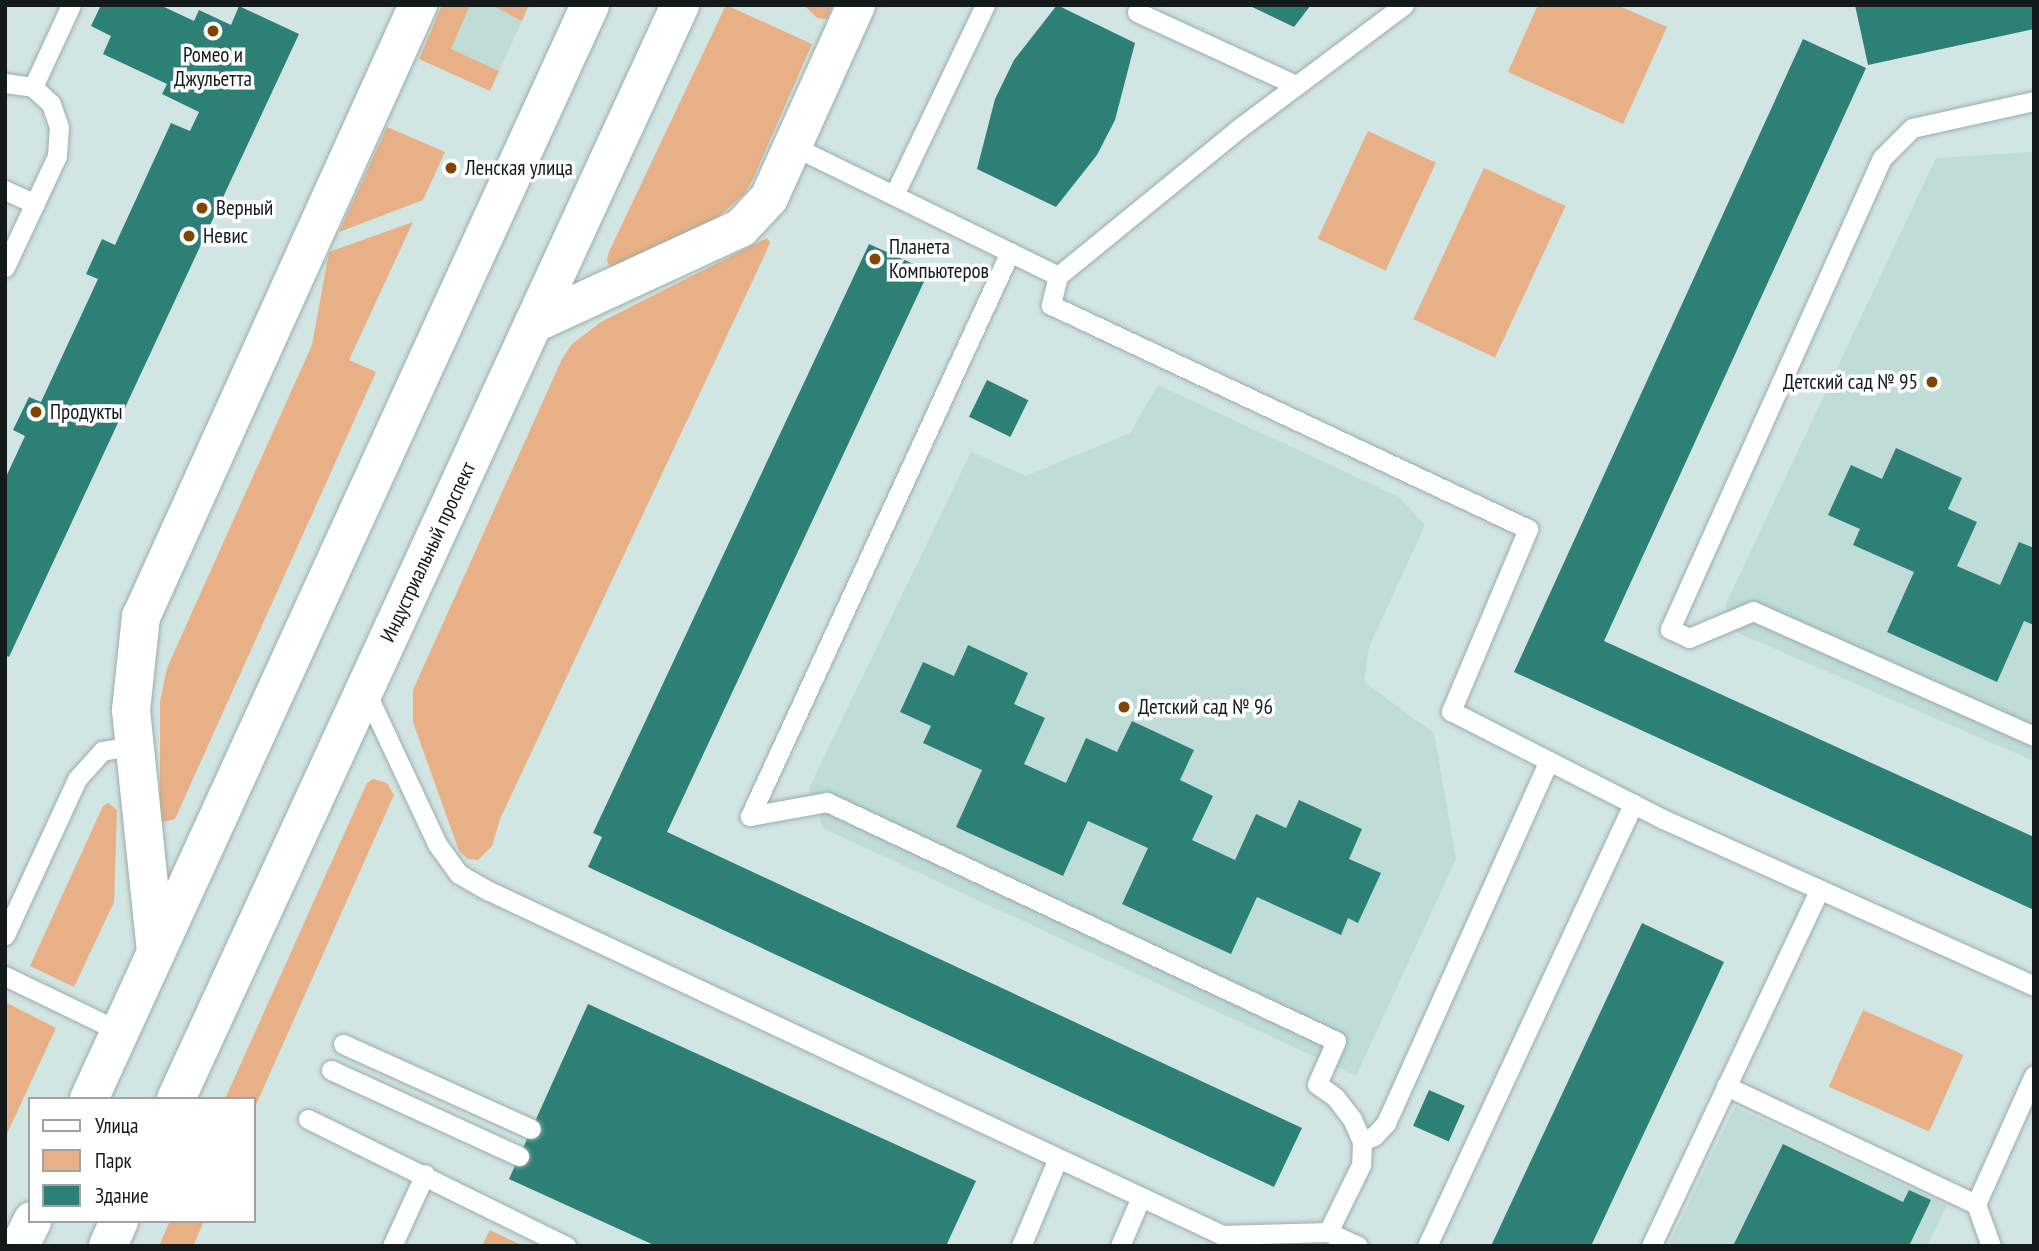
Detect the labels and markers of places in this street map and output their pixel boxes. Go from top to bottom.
marker: Ромео и Джульетта [205,23,221,39]
place label: Ромео и Джульетта [174,42,252,92]
place label: Ленская улица [465,155,573,181]
marker: Ленская улица [443,160,459,176]
place label: Верный [216,195,273,221]
marker: Верный [194,200,210,216]
place label: Невис [203,223,248,249]
marker: Невис [181,228,197,244]
place label: Планета Компьютеров [889,234,989,284]
marker: Планета Компьютеров [867,251,883,267]
place label: Детский сад № 95 [1783,369,1918,395]
marker: Детский сад № 95 [1924,374,1940,390]
place label: Продукты [50,399,123,425]
marker: Продукты [28,404,44,420]
place label: Детский сад № 96 [1138,694,1273,720]
marker: Детский сад № 96 [1116,699,1132,715]

